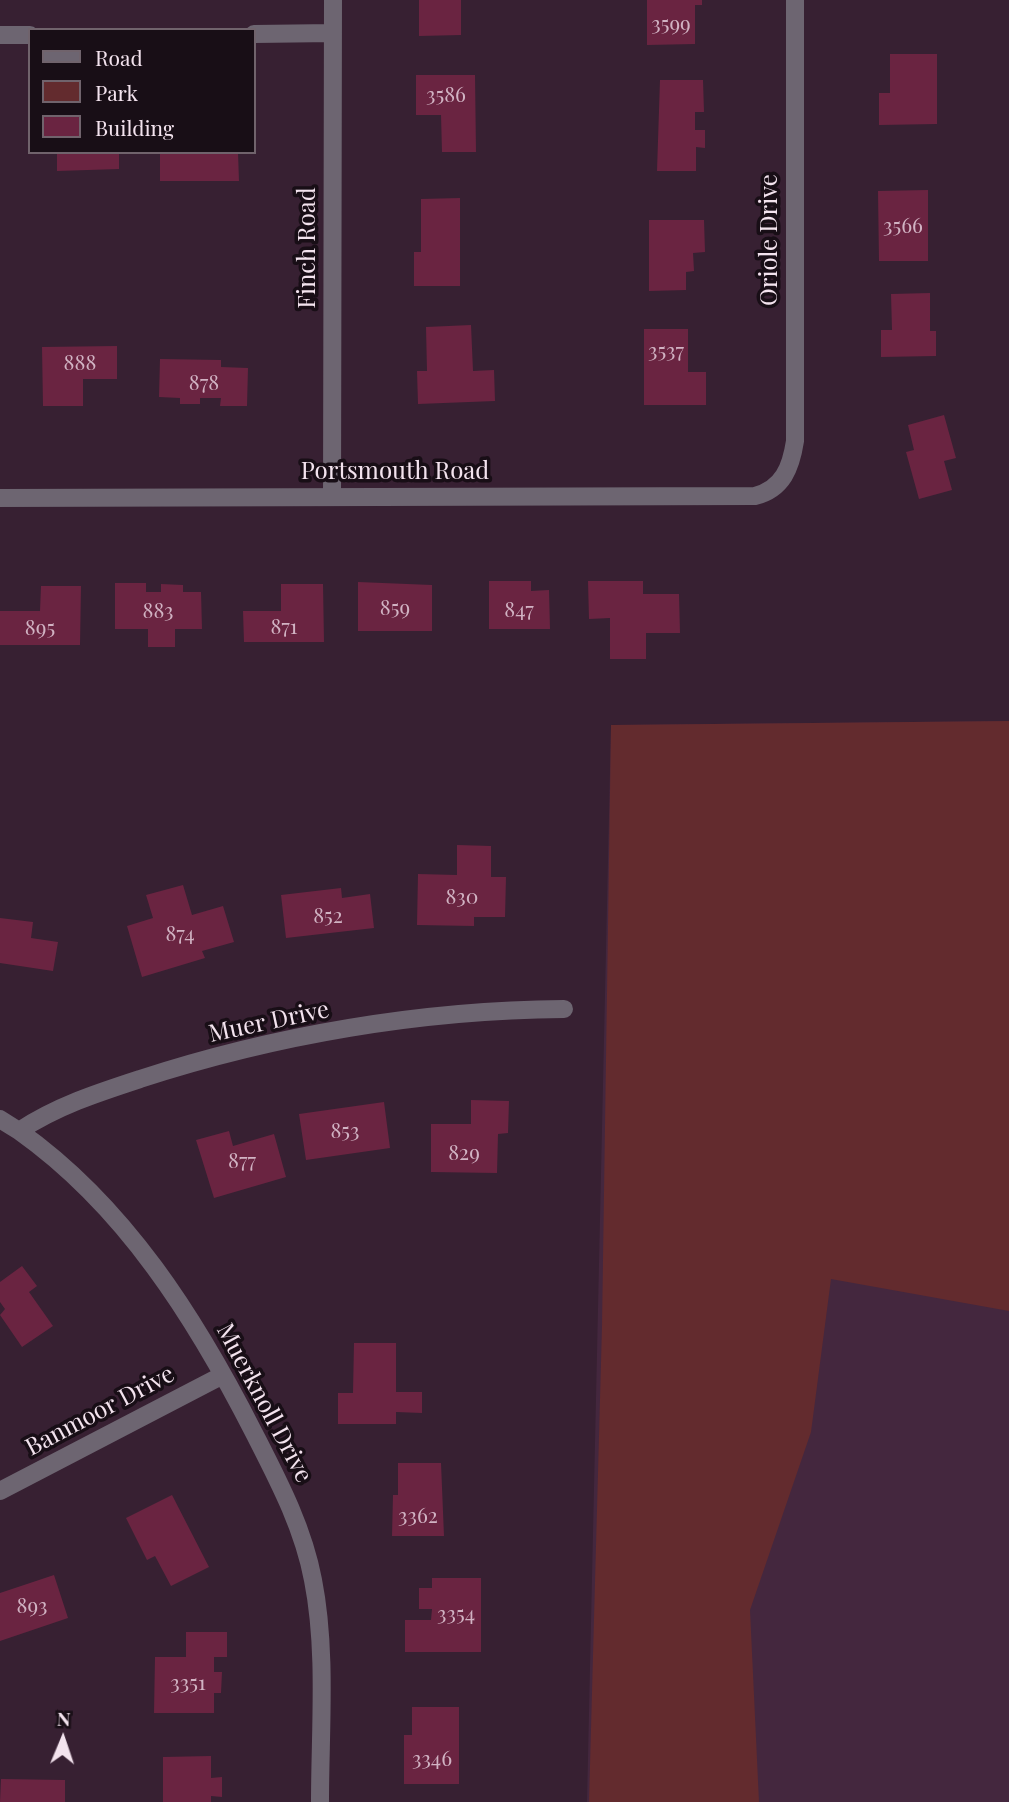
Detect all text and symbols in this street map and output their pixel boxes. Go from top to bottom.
house number: 3599 [651,11,691,37]
legend [28,28,256,154]
text: Road [95,43,143,71]
text: Park [95,78,138,106]
house number: 3586 [426,82,466,108]
text: Building [95,113,174,141]
street label: Oriole Drive [756,174,784,306]
street label: Finch Road [294,187,322,309]
house number: 3566 [883,213,923,239]
house number: 3537 [648,338,684,364]
house number: 888 [64,350,96,376]
house number: 878 [189,370,219,396]
street label: Portsmouth Road [301,458,489,486]
house number: 859 [380,595,410,621]
house number: 847 [504,597,534,623]
house number: 883 [142,598,174,624]
house number: 871 [270,614,298,640]
house number: 895 [25,615,55,641]
house number: 830 [446,884,478,910]
house number: 852 [313,903,343,929]
house number: 874 [165,921,195,947]
street label: Muer Drive [206,995,332,1049]
house number: 853 [330,1118,360,1144]
house number: 829 [448,1140,480,1166]
house number: 877 [228,1148,256,1174]
street label: Muerknoll Drive [210,1319,318,1487]
street label: Banmoor Drive [21,1360,179,1462]
house number: 3362 [398,1503,438,1529]
house number: 893 [16,1593,48,1619]
house number: 3354 [437,1601,475,1627]
house number: 3351 [170,1670,206,1696]
north arrow [28,1704,98,1774]
text: N [56,1705,71,1731]
house number: 3346 [412,1746,452,1772]

